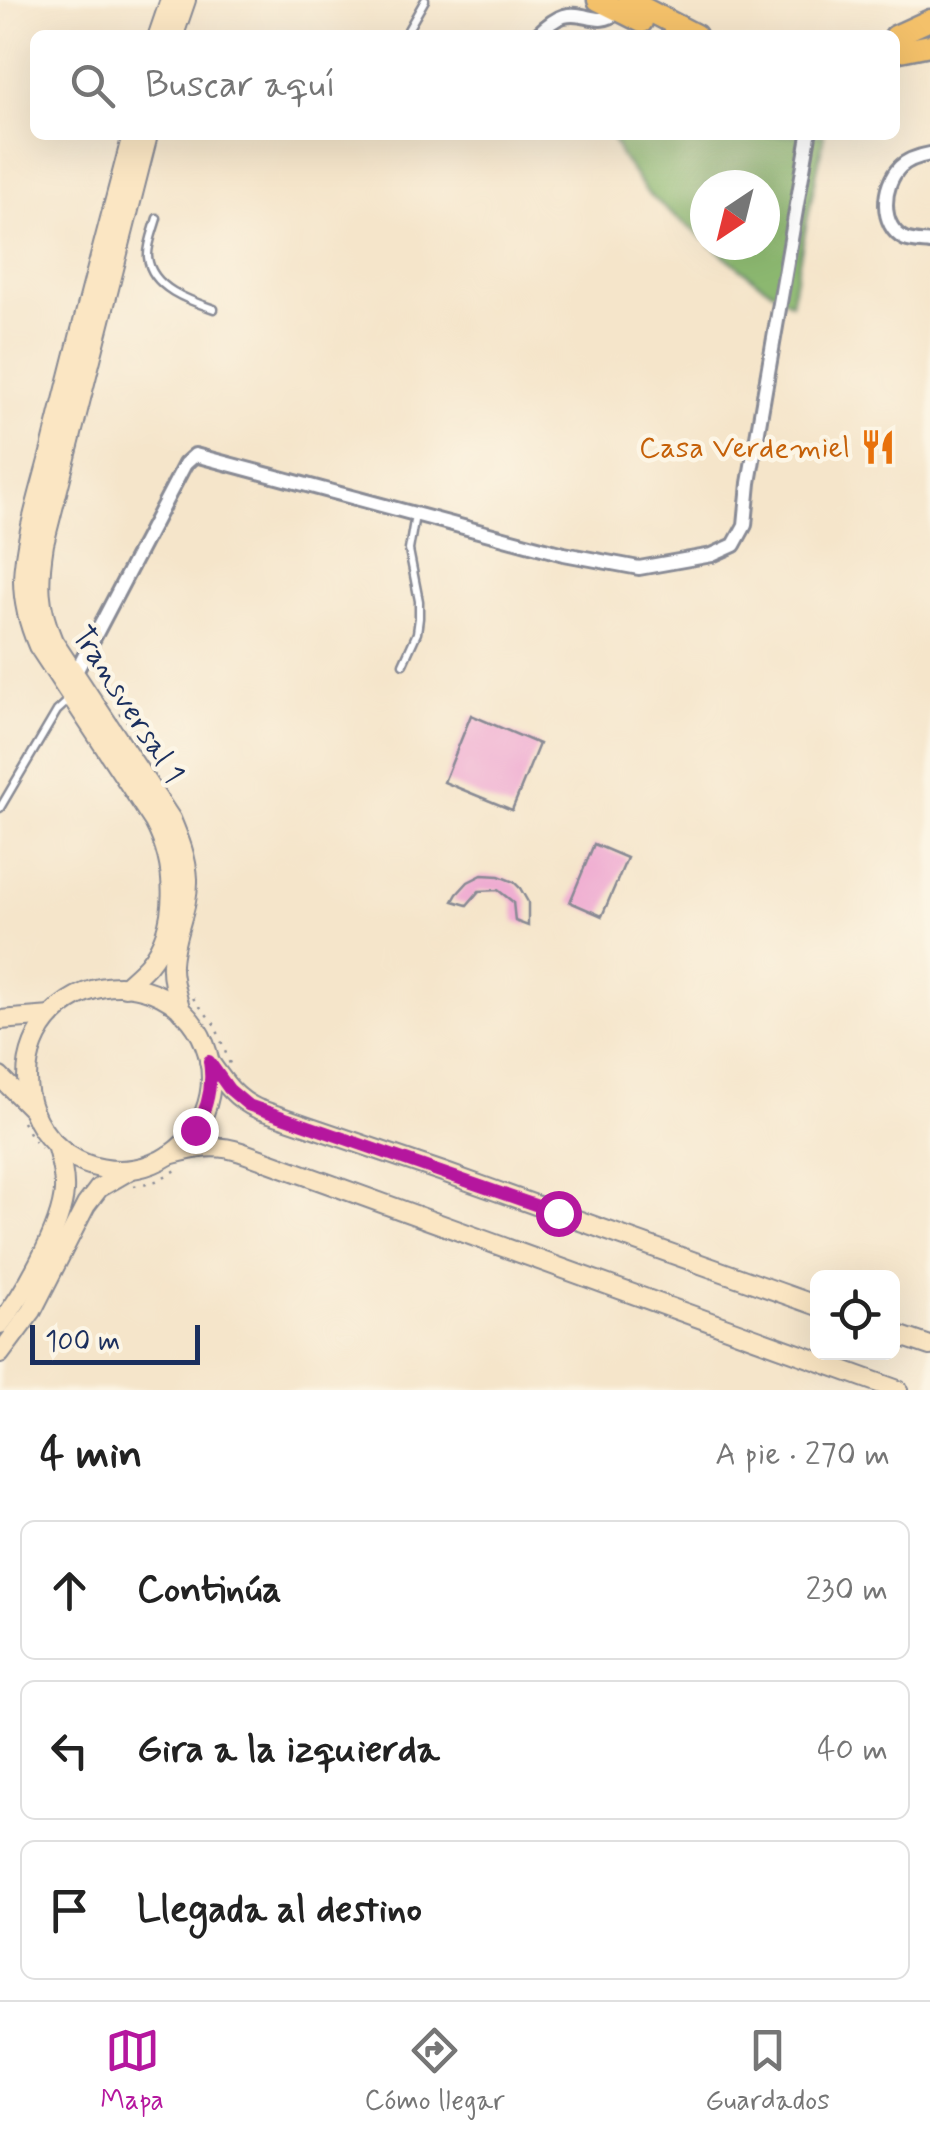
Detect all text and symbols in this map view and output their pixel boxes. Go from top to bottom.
search box [30,30,900,140]
icon: search [65,58,120,113]
text: Buscar aquí [145,61,336,110]
north arrow [690,170,780,260]
restaurant icon: Casa Verdemiel [859,428,897,466]
place label: Casa Verdemiel [639,429,850,468]
street label: Transversal 1 [62,619,193,791]
route end [173,1108,219,1154]
route start [536,1191,582,1237]
map controls [810,1270,900,1360]
button: locate [810,1270,900,1360]
scale bar [30,1320,200,1364]
text: 100 m [45,1324,120,1361]
text: 4 min [40,1428,142,1483]
text: A pie · 270 m [715,1434,890,1476]
icon: ahead [42,1563,97,1618]
text: Continúa [137,1566,282,1615]
text: 230 m [805,1569,888,1611]
icon: left [42,1723,97,1778]
text: Gira a la izquierda [137,1726,440,1775]
text: 40 m [817,1729,888,1771]
icon: arrive [42,1883,97,1938]
text: Llegada al destino [137,1886,422,1935]
tab: Mapa [100,2023,164,2120]
tab: Cómo llegar [365,2023,505,2120]
tab: Guardados [705,2023,830,2120]

